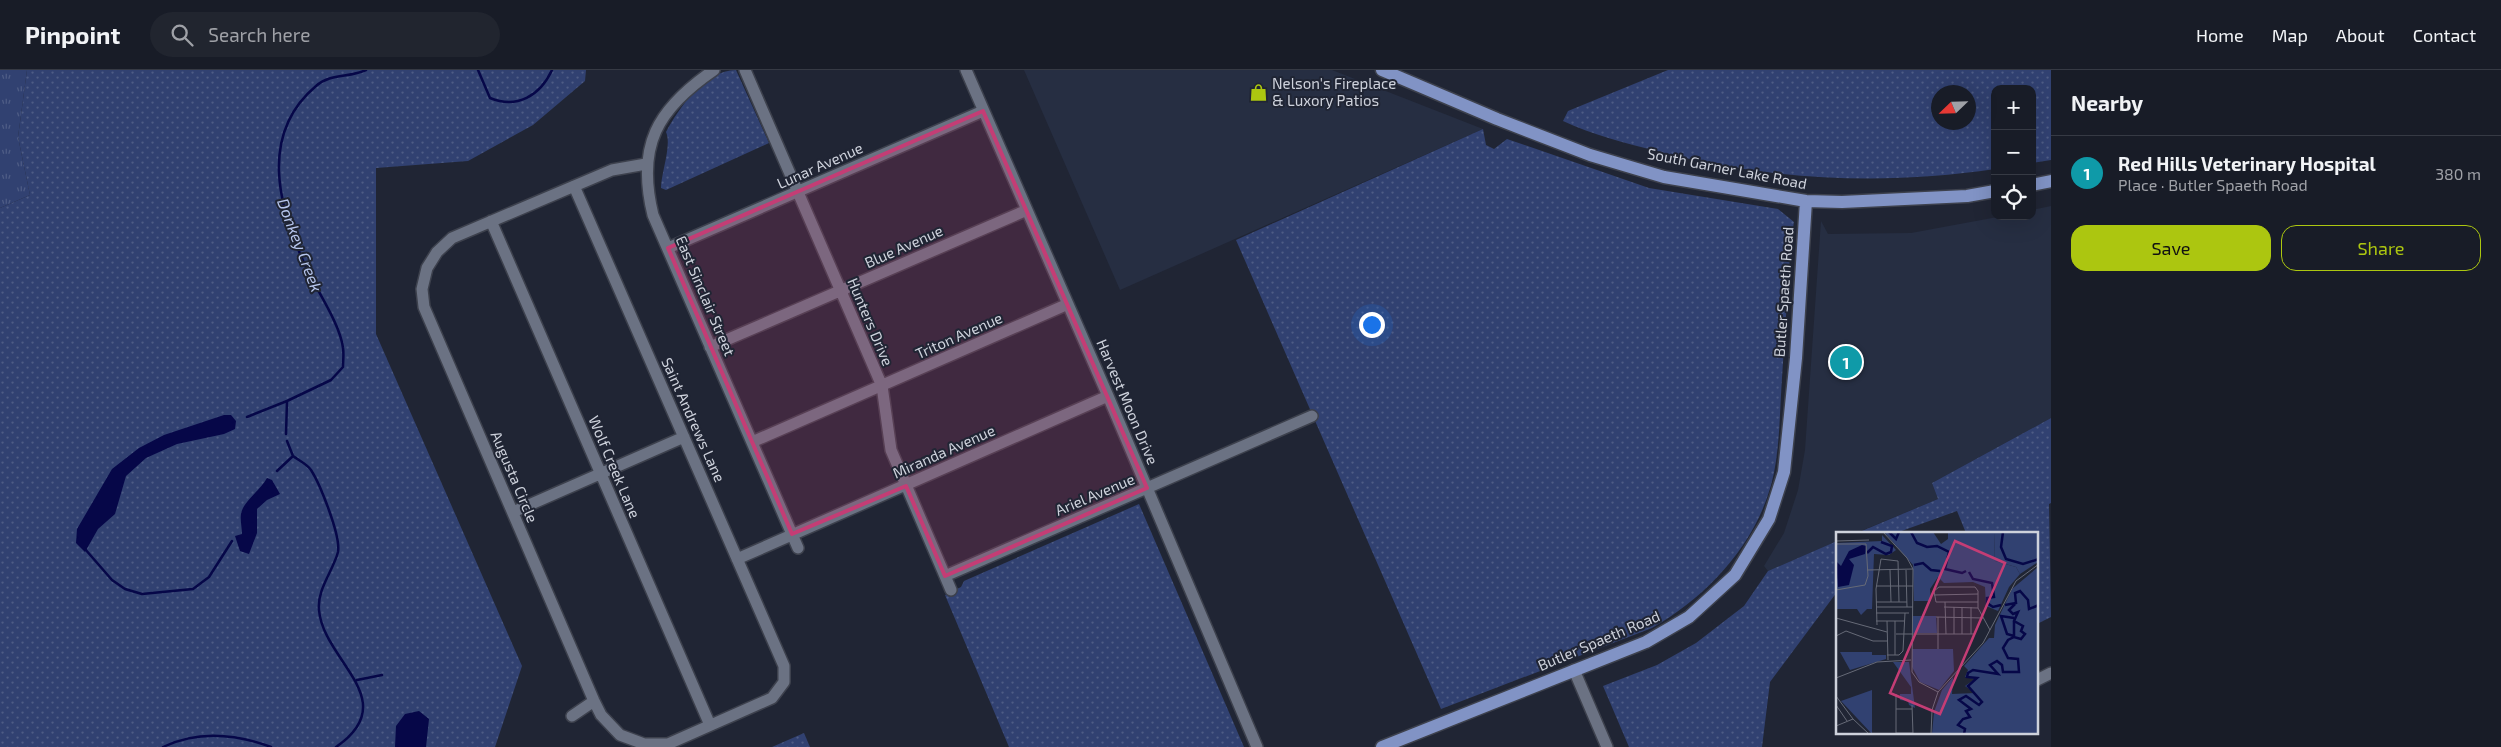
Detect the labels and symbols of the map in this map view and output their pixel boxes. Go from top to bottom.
place label: Nelson's Fireplace & Luxory Patios [1272,74,1396,109]
shop icon: Nelson's Fireplace & Luxory Patios [1248,83,1268,103]
north arrow [1931,85,1976,130]
street label: Lunar Avenue [774,138,865,192]
street label: South Garner Lake Road [1646,144,1808,192]
water label: Donkey Creek [273,195,327,295]
street label: Blue Avenue [862,221,945,271]
street label: Butler Spaeth Road [1769,226,1797,358]
street label: East Sinclair Street [673,233,739,359]
street label: Hunters Drive [844,275,898,368]
street label: Triton Avenue [912,308,1005,362]
your location [1359,312,1385,338]
street label: Harvest Moon Drive [1093,336,1163,467]
pin: 1 [1830,343,1862,381]
street label: Saint Andrews Lane [658,355,729,485]
street label: Wolf Creek Lane [585,413,645,521]
street label: Miranda Avenue [890,421,997,482]
street label: Augusta Circle [488,428,542,525]
street label: Ariel Avenue [1052,469,1137,519]
inset map [1836,532,2038,734]
street label: Butler Spaeth Road [1535,606,1662,674]

